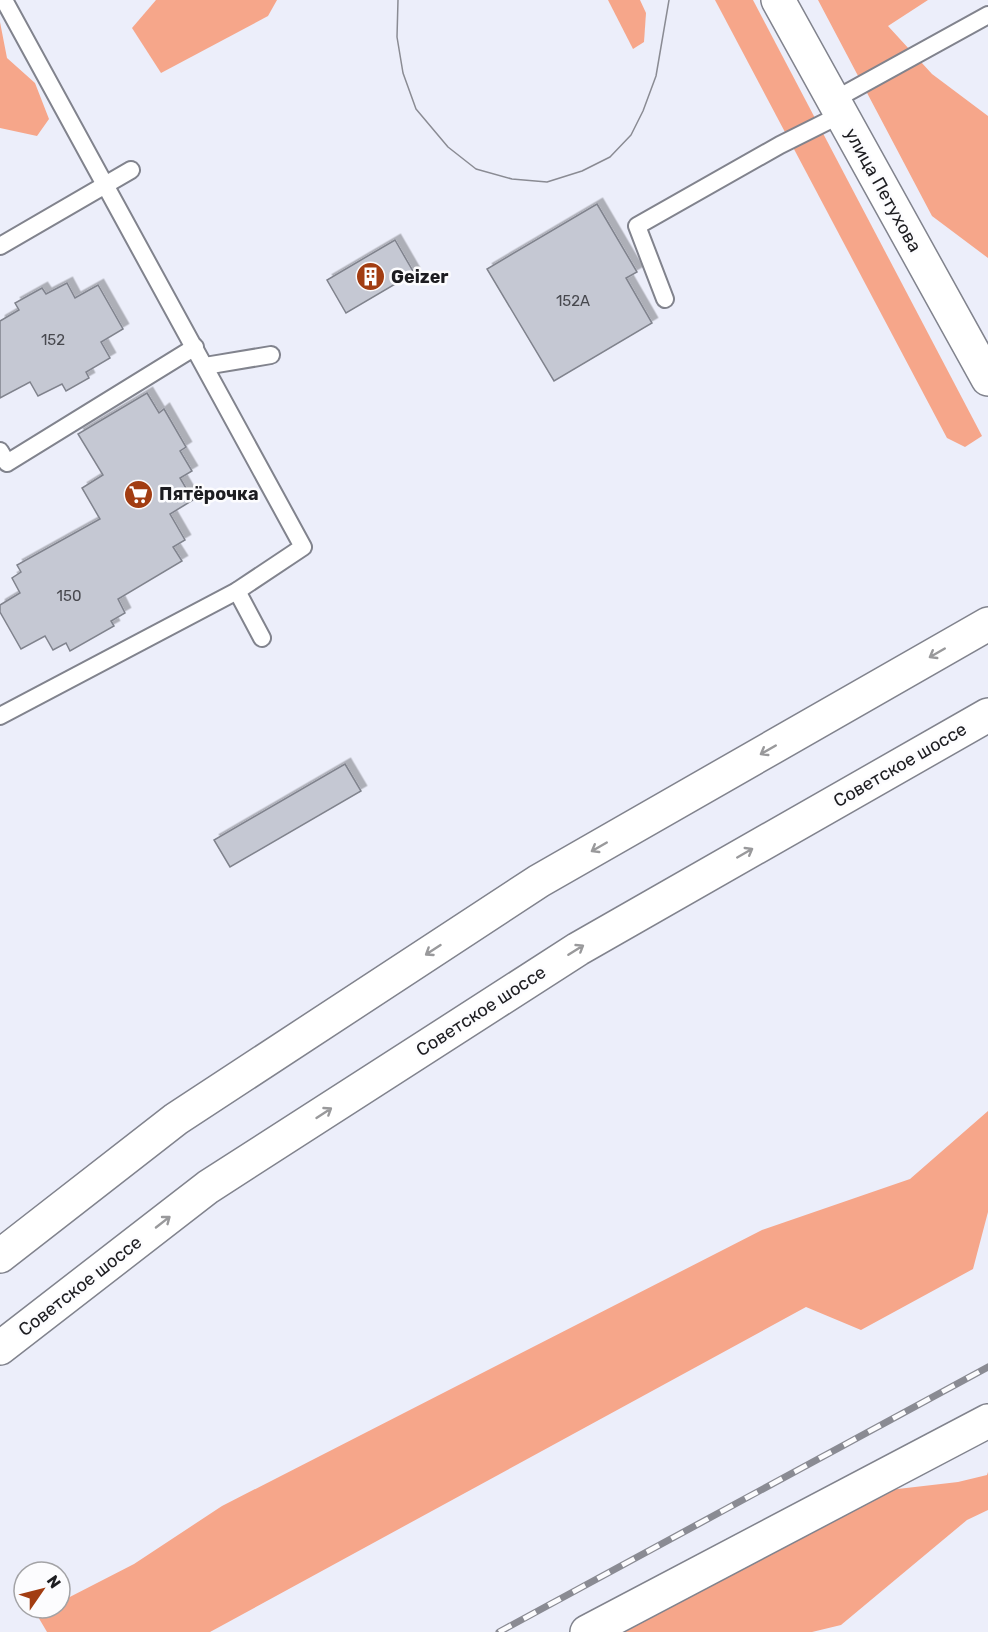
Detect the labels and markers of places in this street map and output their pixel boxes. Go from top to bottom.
building icon: Geizer [354,261,386,293]
place label: Geizer [391,266,449,288]
supermarket icon: Пятёрочка [122,478,154,510]
place label: Пятёрочка [159,483,259,505]

